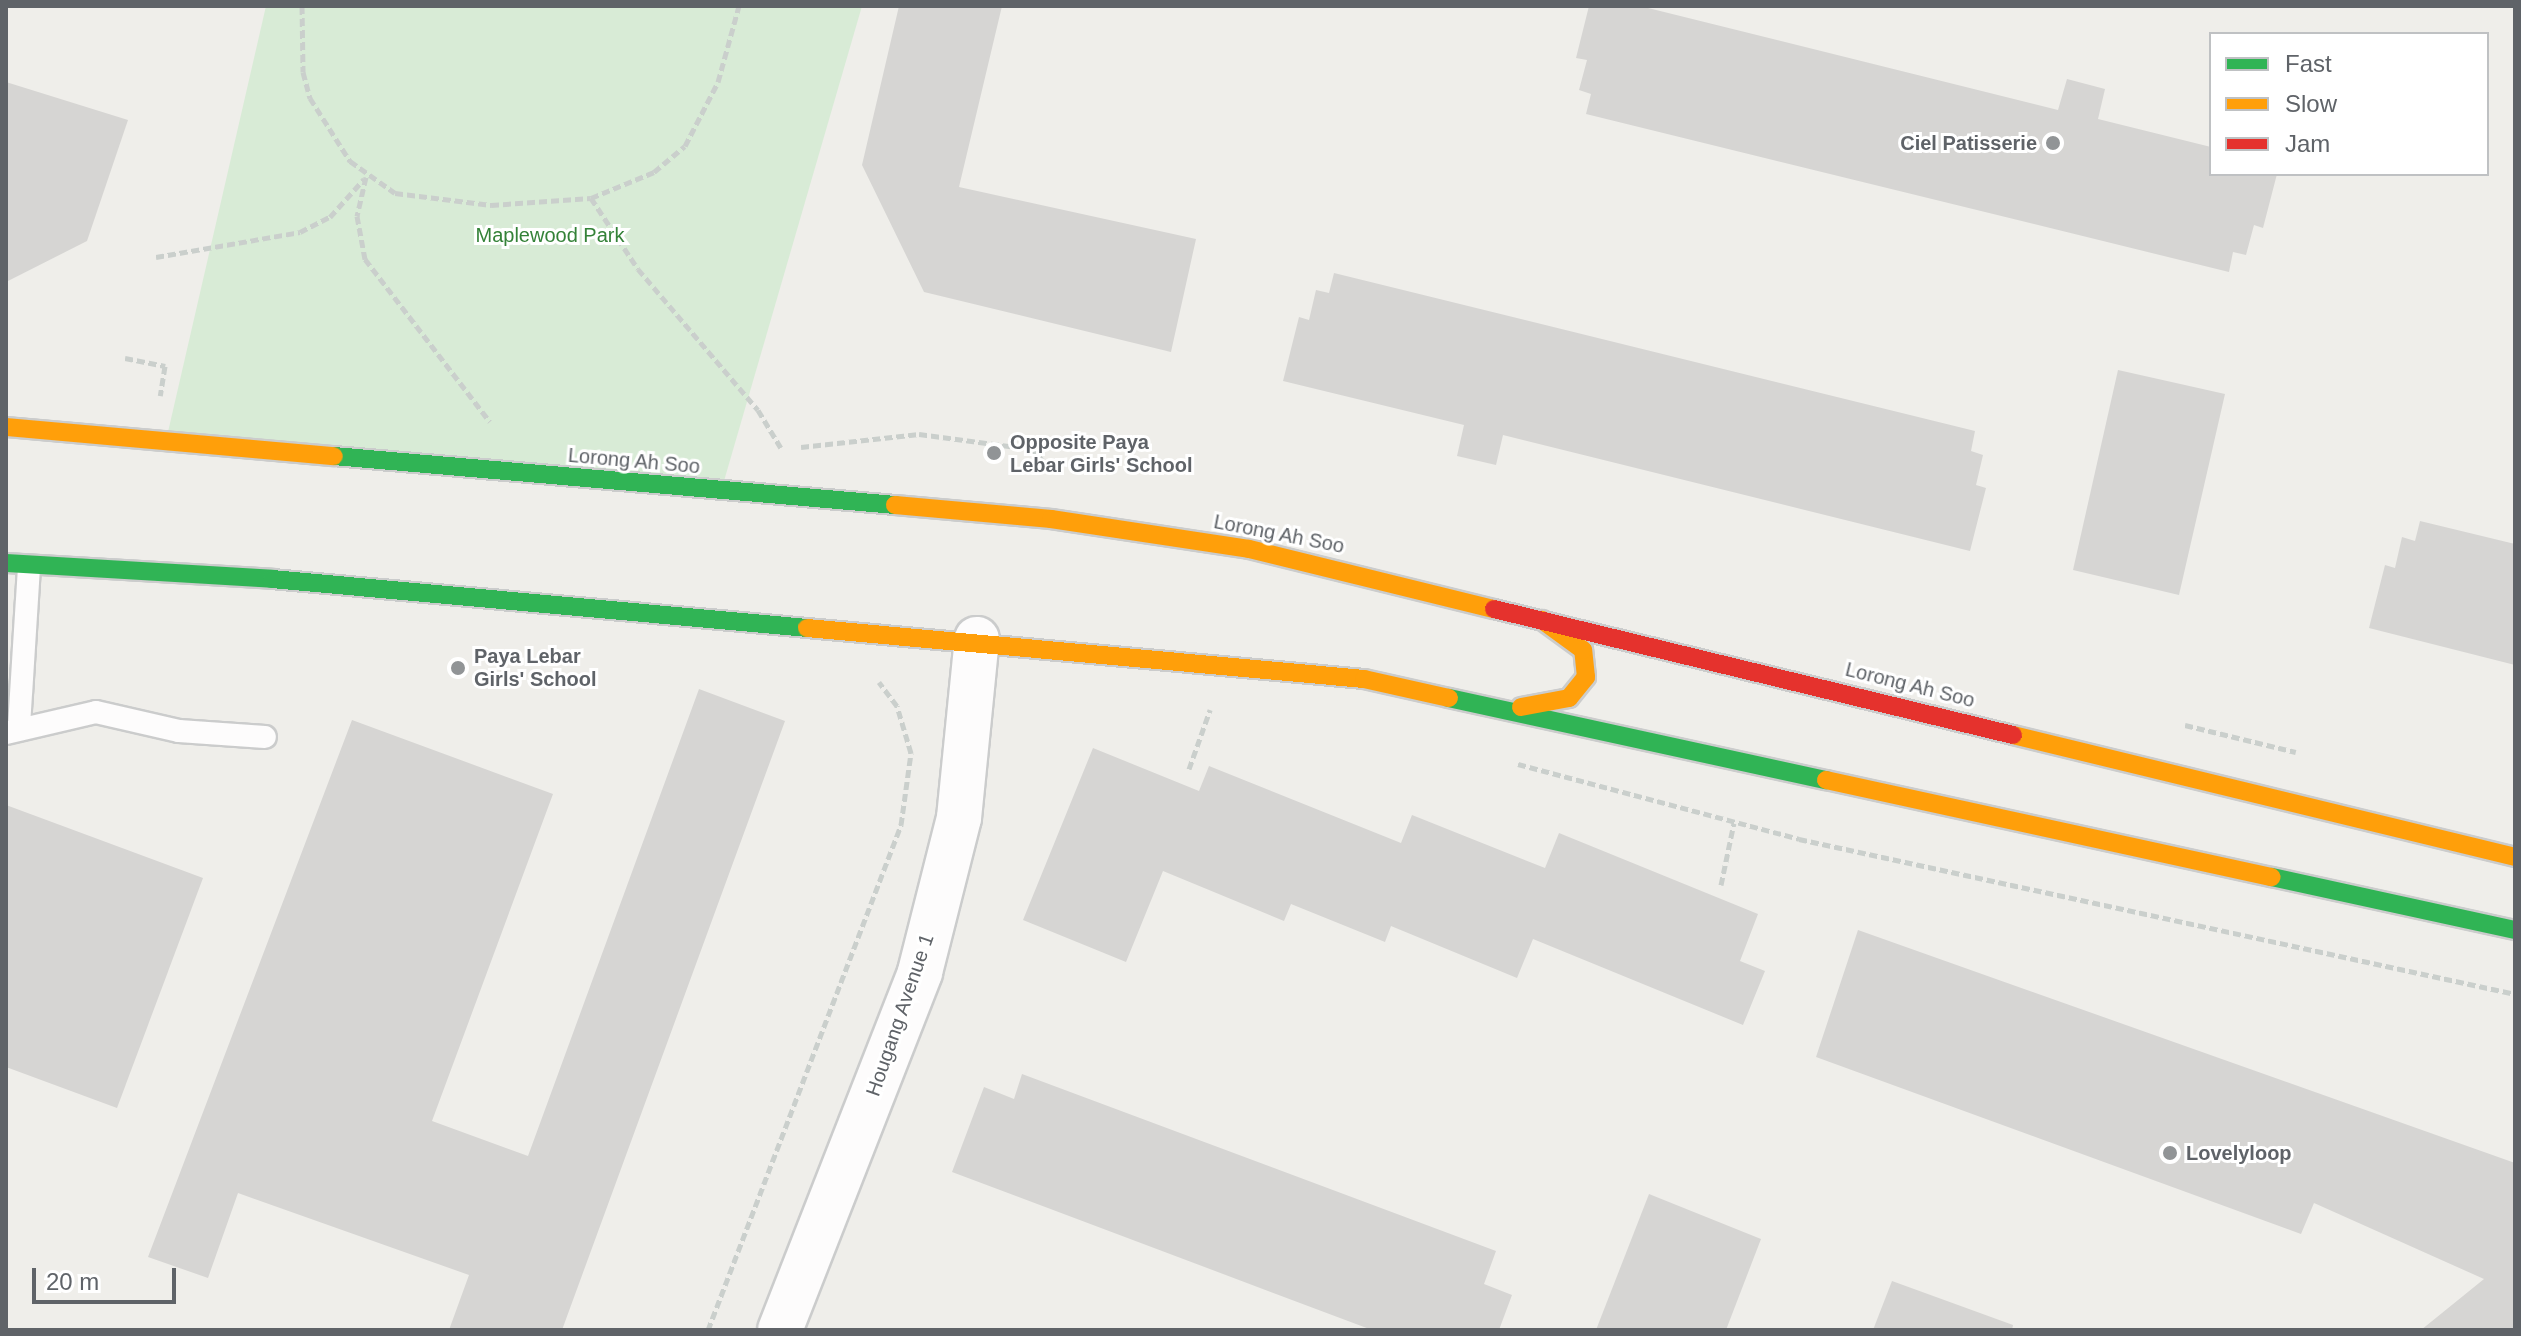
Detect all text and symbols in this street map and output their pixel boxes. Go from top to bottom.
legend [2209,32,2489,176]
text: Fast [2285,50,2332,77]
text: Slow [2285,90,2337,117]
text: Jam [2285,130,2330,157]
place label: Ciel Patisserie [1900,131,2037,155]
marker: Ciel Patisserie [2044,134,2062,152]
park label: Maplewood Park [476,223,624,247]
place label: Opposite Paya Lebar Girls' School [1010,430,1193,477]
street label: Lorong Ah Soo [566,443,702,479]
marker: Opposite Paya Lebar Girls' School [985,444,1003,462]
street label: Lorong Ah Soo [1211,509,1347,559]
place label: Paya Lebar Girls' School [474,644,597,691]
street label: Lorong Ah Soo [1842,657,1978,713]
marker: Paya Lebar Girls' School [449,659,467,677]
street label: Hougang Avenue 1 [861,930,939,1100]
place label: Lovelyloop [2186,1141,2292,1165]
marker: Lovelyloop [2161,1144,2179,1162]
scale bar [36,1252,180,1302]
text: 20 m [46,1268,99,1295]

